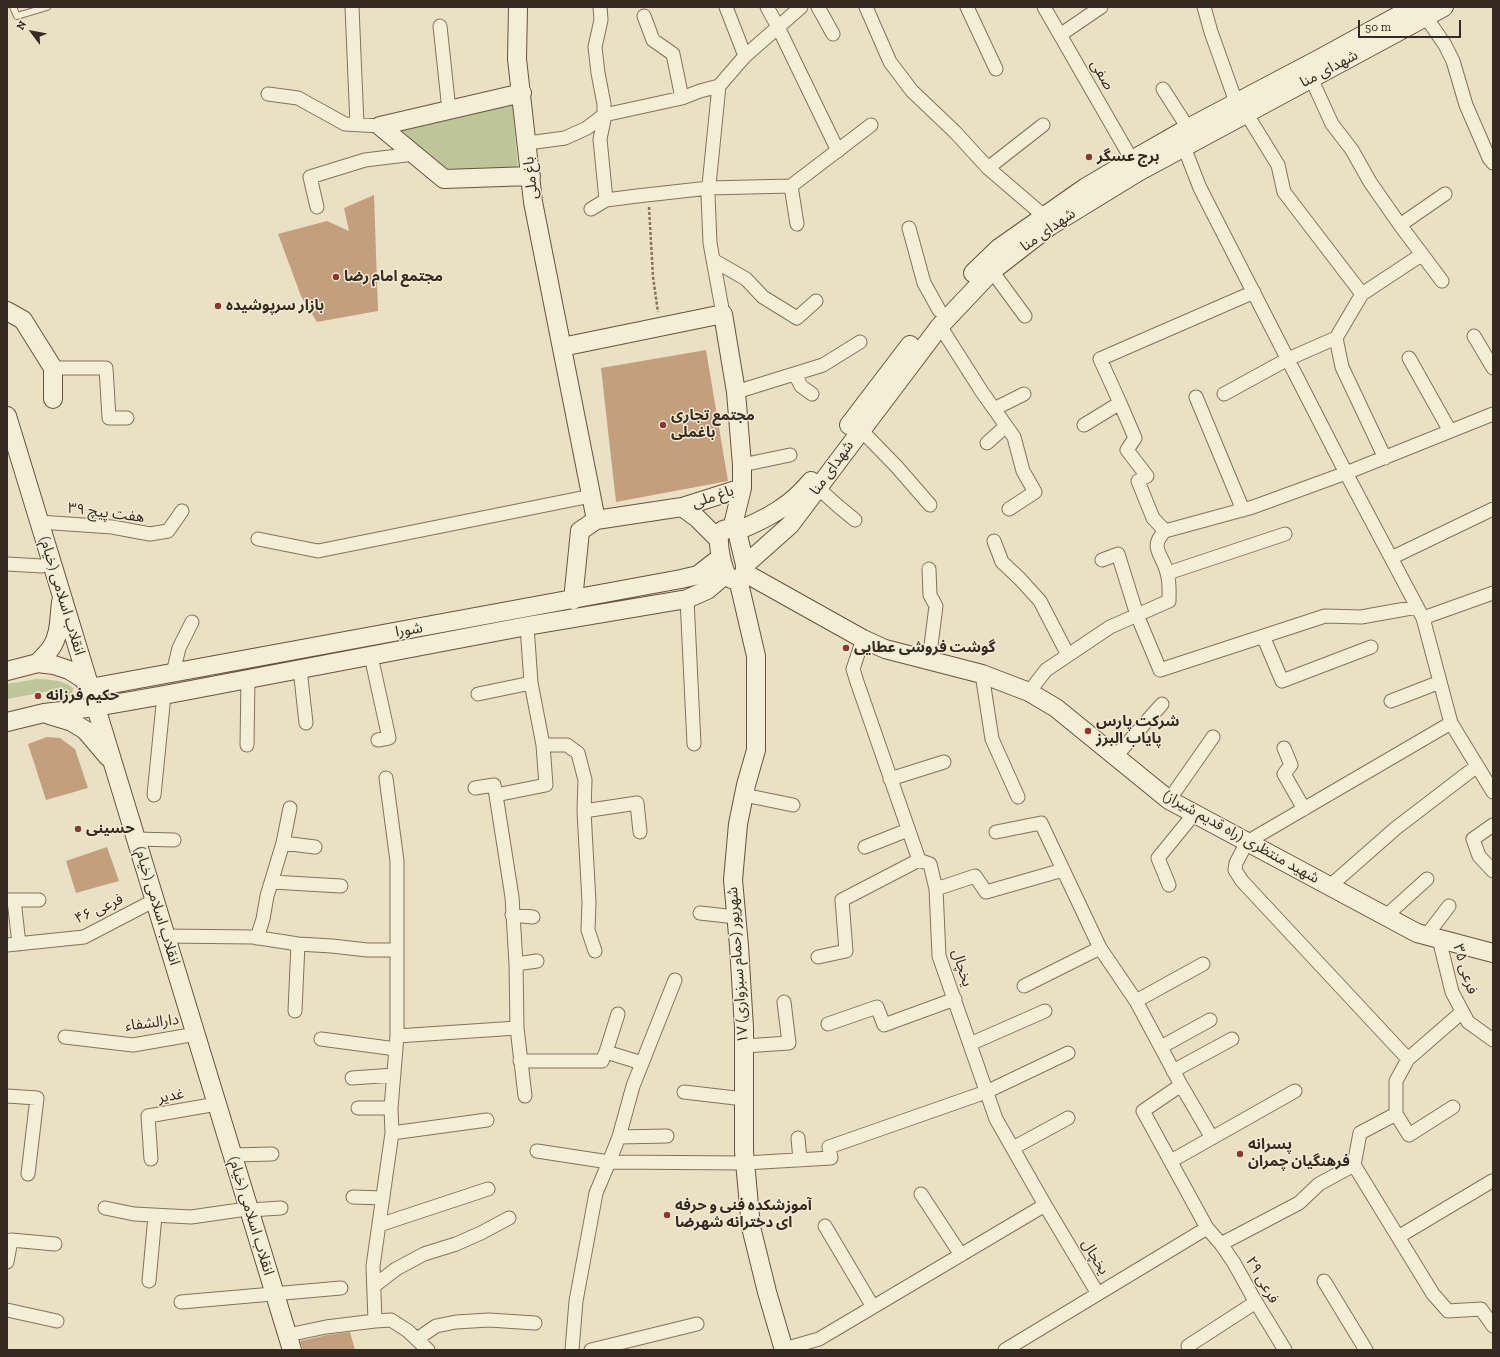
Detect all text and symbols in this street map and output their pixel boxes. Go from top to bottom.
north arrow [12,12,52,52]
scale bar [1360,12,1463,38]
text: N [14,18,29,32]
text: 50 m [1365,20,1391,34]
street label: شهدای منا [1297,46,1361,92]
street label: صفی [1086,57,1118,93]
place label: برج عسگر [1097,148,1160,166]
marker: برج عسگر [1084,152,1094,162]
street label: باغ ملی [520,156,542,200]
street label: شهدای منا [1017,205,1079,255]
place label: مجتمع امام رضا [344,268,443,286]
marker: مجتمع امام رضا [331,272,341,282]
place label: بازار سرپوشیده [226,297,324,315]
marker: بازار سرپوشیده [213,301,223,311]
place label: مجتمع تجاری باغملی [671,407,755,442]
marker: مجتمع تجاری باغملی [658,420,668,430]
street label: شهدای منا [806,437,858,499]
street label: باغ ملی [690,482,736,512]
street label: هفت پیچ ۳۹ [67,499,145,527]
street label: انقلاب اسلامی (خیام) [35,534,89,658]
street label: شورا [394,619,424,641]
place label: گوشت فروشی عطایی [854,639,996,657]
marker: گوشت فروشی عطایی [841,643,851,653]
place label: حکیم فرزانه [46,687,119,705]
marker: حکیم فرزانه [33,691,43,701]
place label: شرکت پارس پایاب البرز [1096,713,1180,748]
marker: شرکت پارس پایاب البرز [1083,726,1093,736]
street label: شهید منتظری (راه قدیم شیراز) [1160,787,1322,887]
place label: حسینی [86,820,135,838]
marker: حسینی [73,824,83,834]
street label: انقلاب اسلامی (خیام) [130,844,184,968]
street label: ۱۷ شهریور (حمام سبزواری) [724,886,752,1044]
street label: فرعی ۴۶ [72,890,126,928]
street label: فرعی ۳۵ [1449,942,1481,996]
street label: یخچال [948,947,976,989]
street label: دارالشفاء [124,1011,180,1035]
street label: غدیر [157,1085,185,1107]
place label: پسرانه فرهنگیان چمران [1248,1136,1350,1171]
marker: پسرانه فرهنگیان چمران [1235,1149,1245,1159]
street label: انقلاب اسلامی (خیام) [224,1154,278,1278]
place label: آموزشکده فنی و حرفه ای دخترانه شهرضا [675,1197,812,1232]
marker: آموزشکده فنی و حرفه ای دخترانه شهرضا [662,1210,672,1220]
street label: یخچال [1077,1236,1113,1278]
street label: فرعی ۲۹ [1241,1253,1283,1307]

